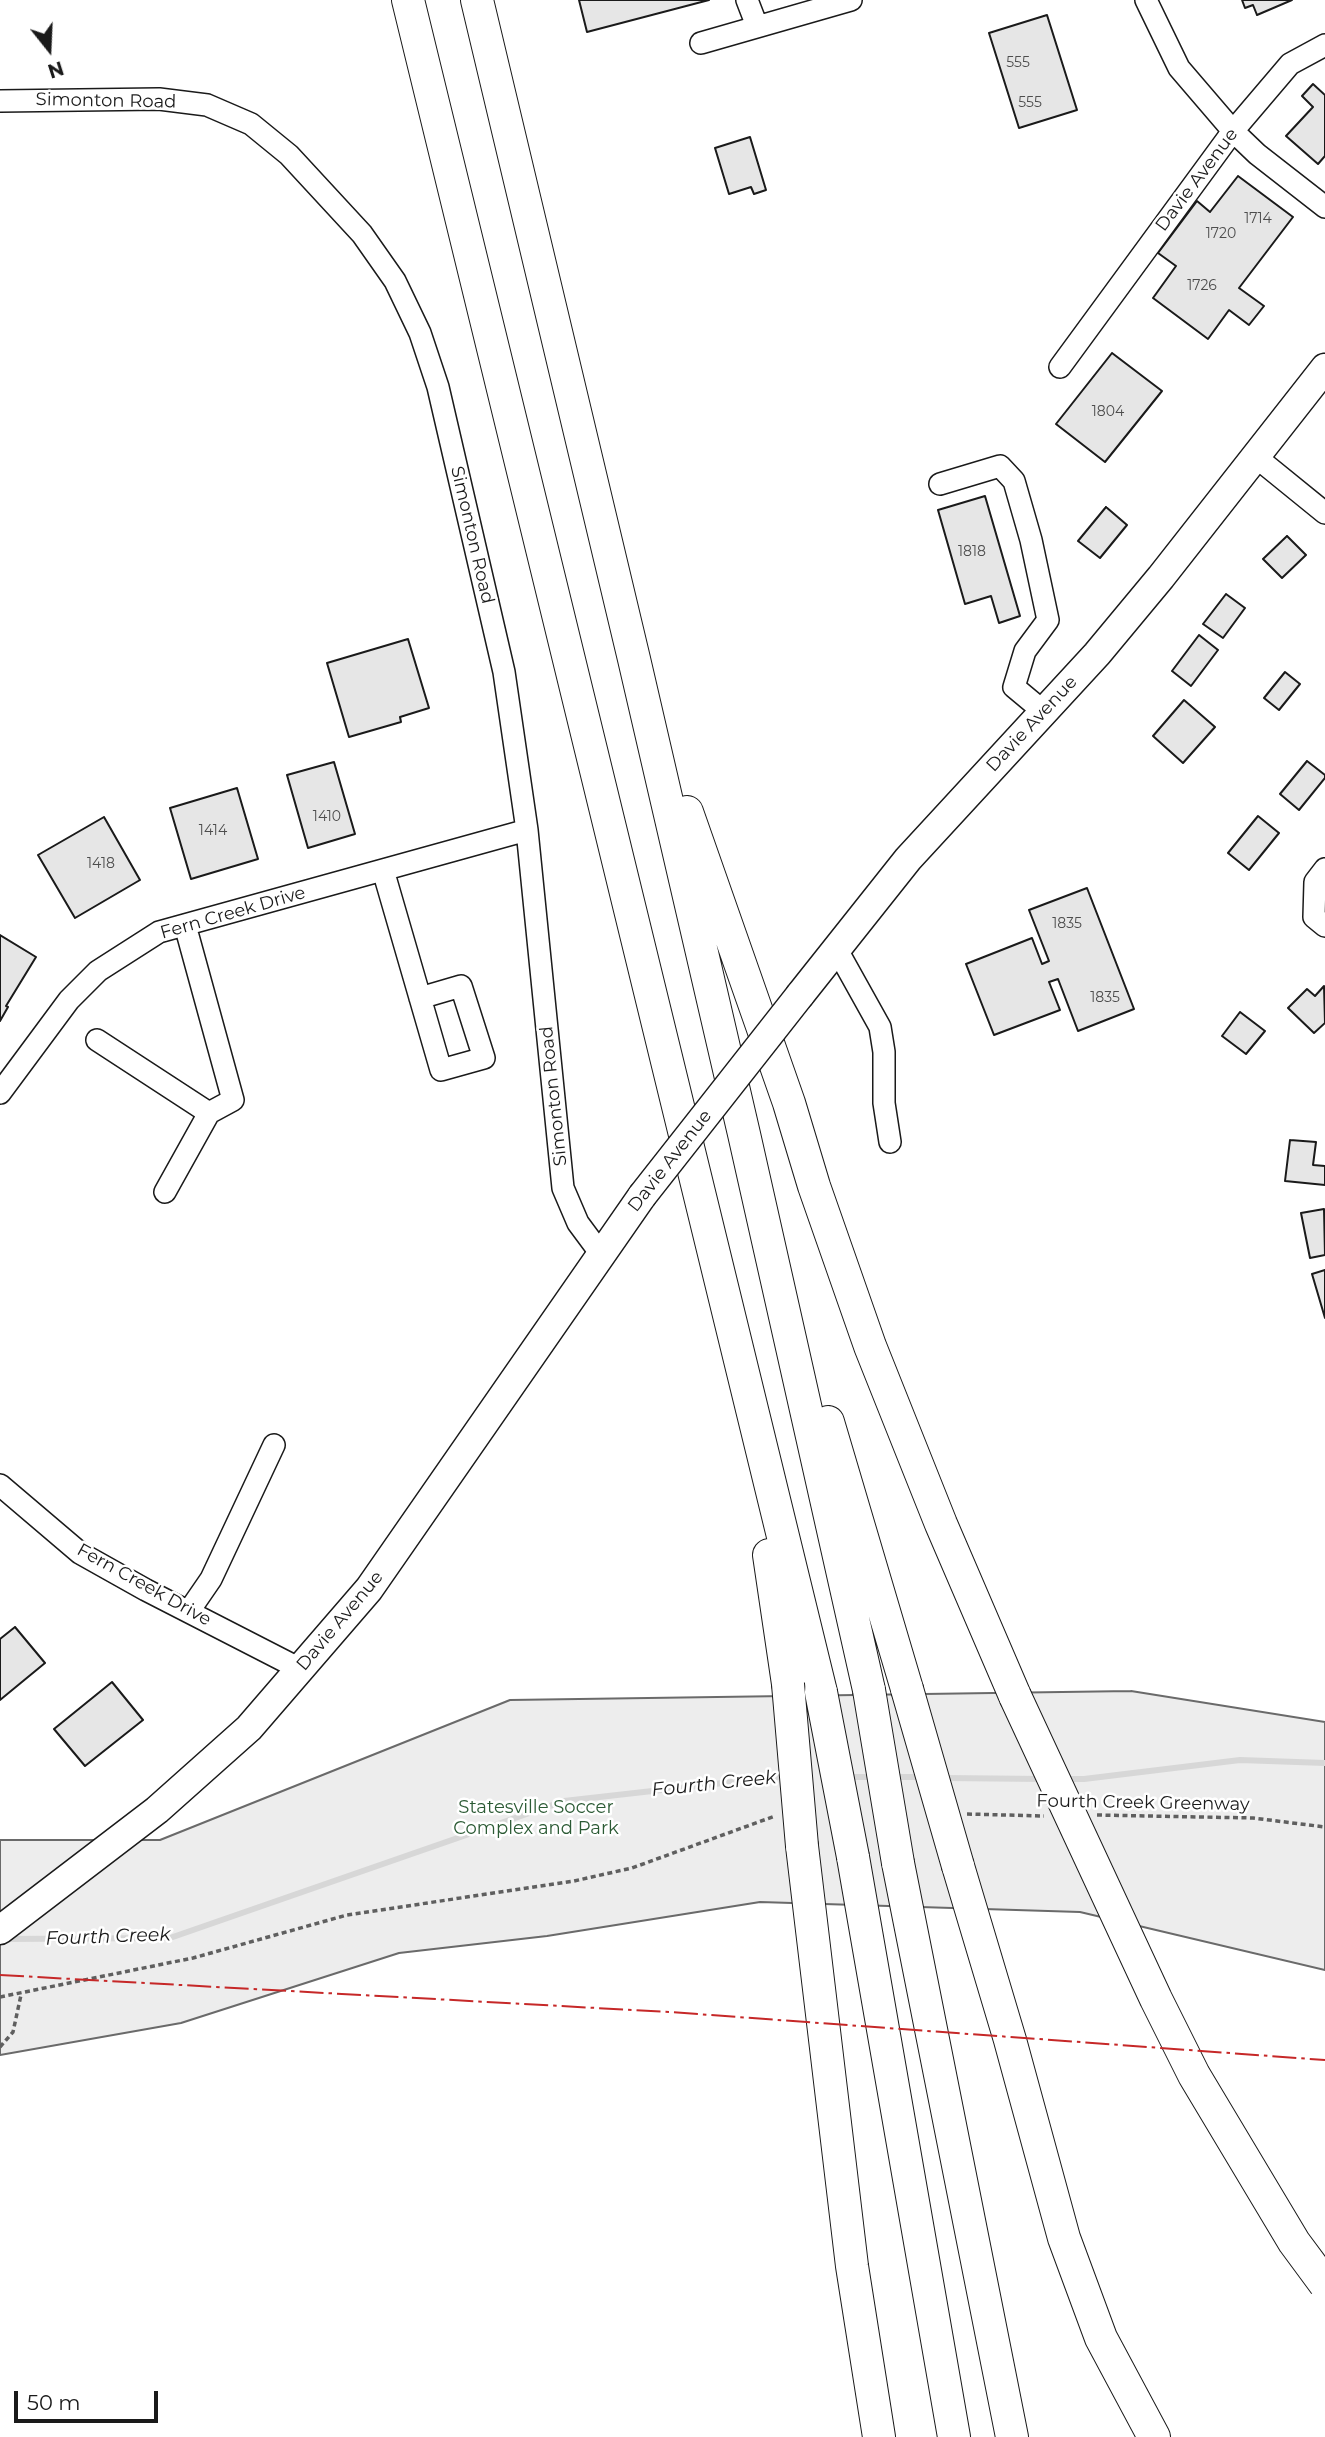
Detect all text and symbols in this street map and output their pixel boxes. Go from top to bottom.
north arrow [14,14,84,84]
house number: 555 [1006,55,1030,71]
text: N [45,56,67,83]
street label: Simonton Road [35,89,177,113]
house number: 555 [1018,95,1042,111]
street label: Davie Avenue [1151,124,1243,236]
house number: 1714 [1244,211,1272,227]
house number: 1720 [1206,226,1236,242]
house number: 1726 [1187,278,1217,294]
house number: 1804 [1092,404,1124,420]
street label: Simonton Road [446,464,498,606]
house number: 1818 [958,544,986,560]
street label: Davie Avenue [982,672,1082,776]
house number: 1410 [313,809,341,825]
house number: 1414 [199,823,227,839]
house number: 1418 [87,856,115,872]
street label: Fern Creek Drive [158,882,308,944]
house number: 1835 [1052,916,1082,932]
house number: 1835 [1090,990,1120,1006]
street label: Simonton Road [536,1025,572,1167]
street label: Davie Avenue [623,1106,717,1216]
street label: Fern Creek Drive [73,1539,215,1631]
street label: Davie Avenue [292,1567,388,1675]
water label: Fourth Creek [651,1766,777,1802]
street label: Fourth Creek Greenway [1036,1790,1250,1816]
park label: Statesville Soccer Complex and Park [453,1797,619,1840]
water label: Fourth Creek [45,1923,171,1951]
scale bar [18,2378,161,2422]
text: 50 m [27,2390,81,2415]

